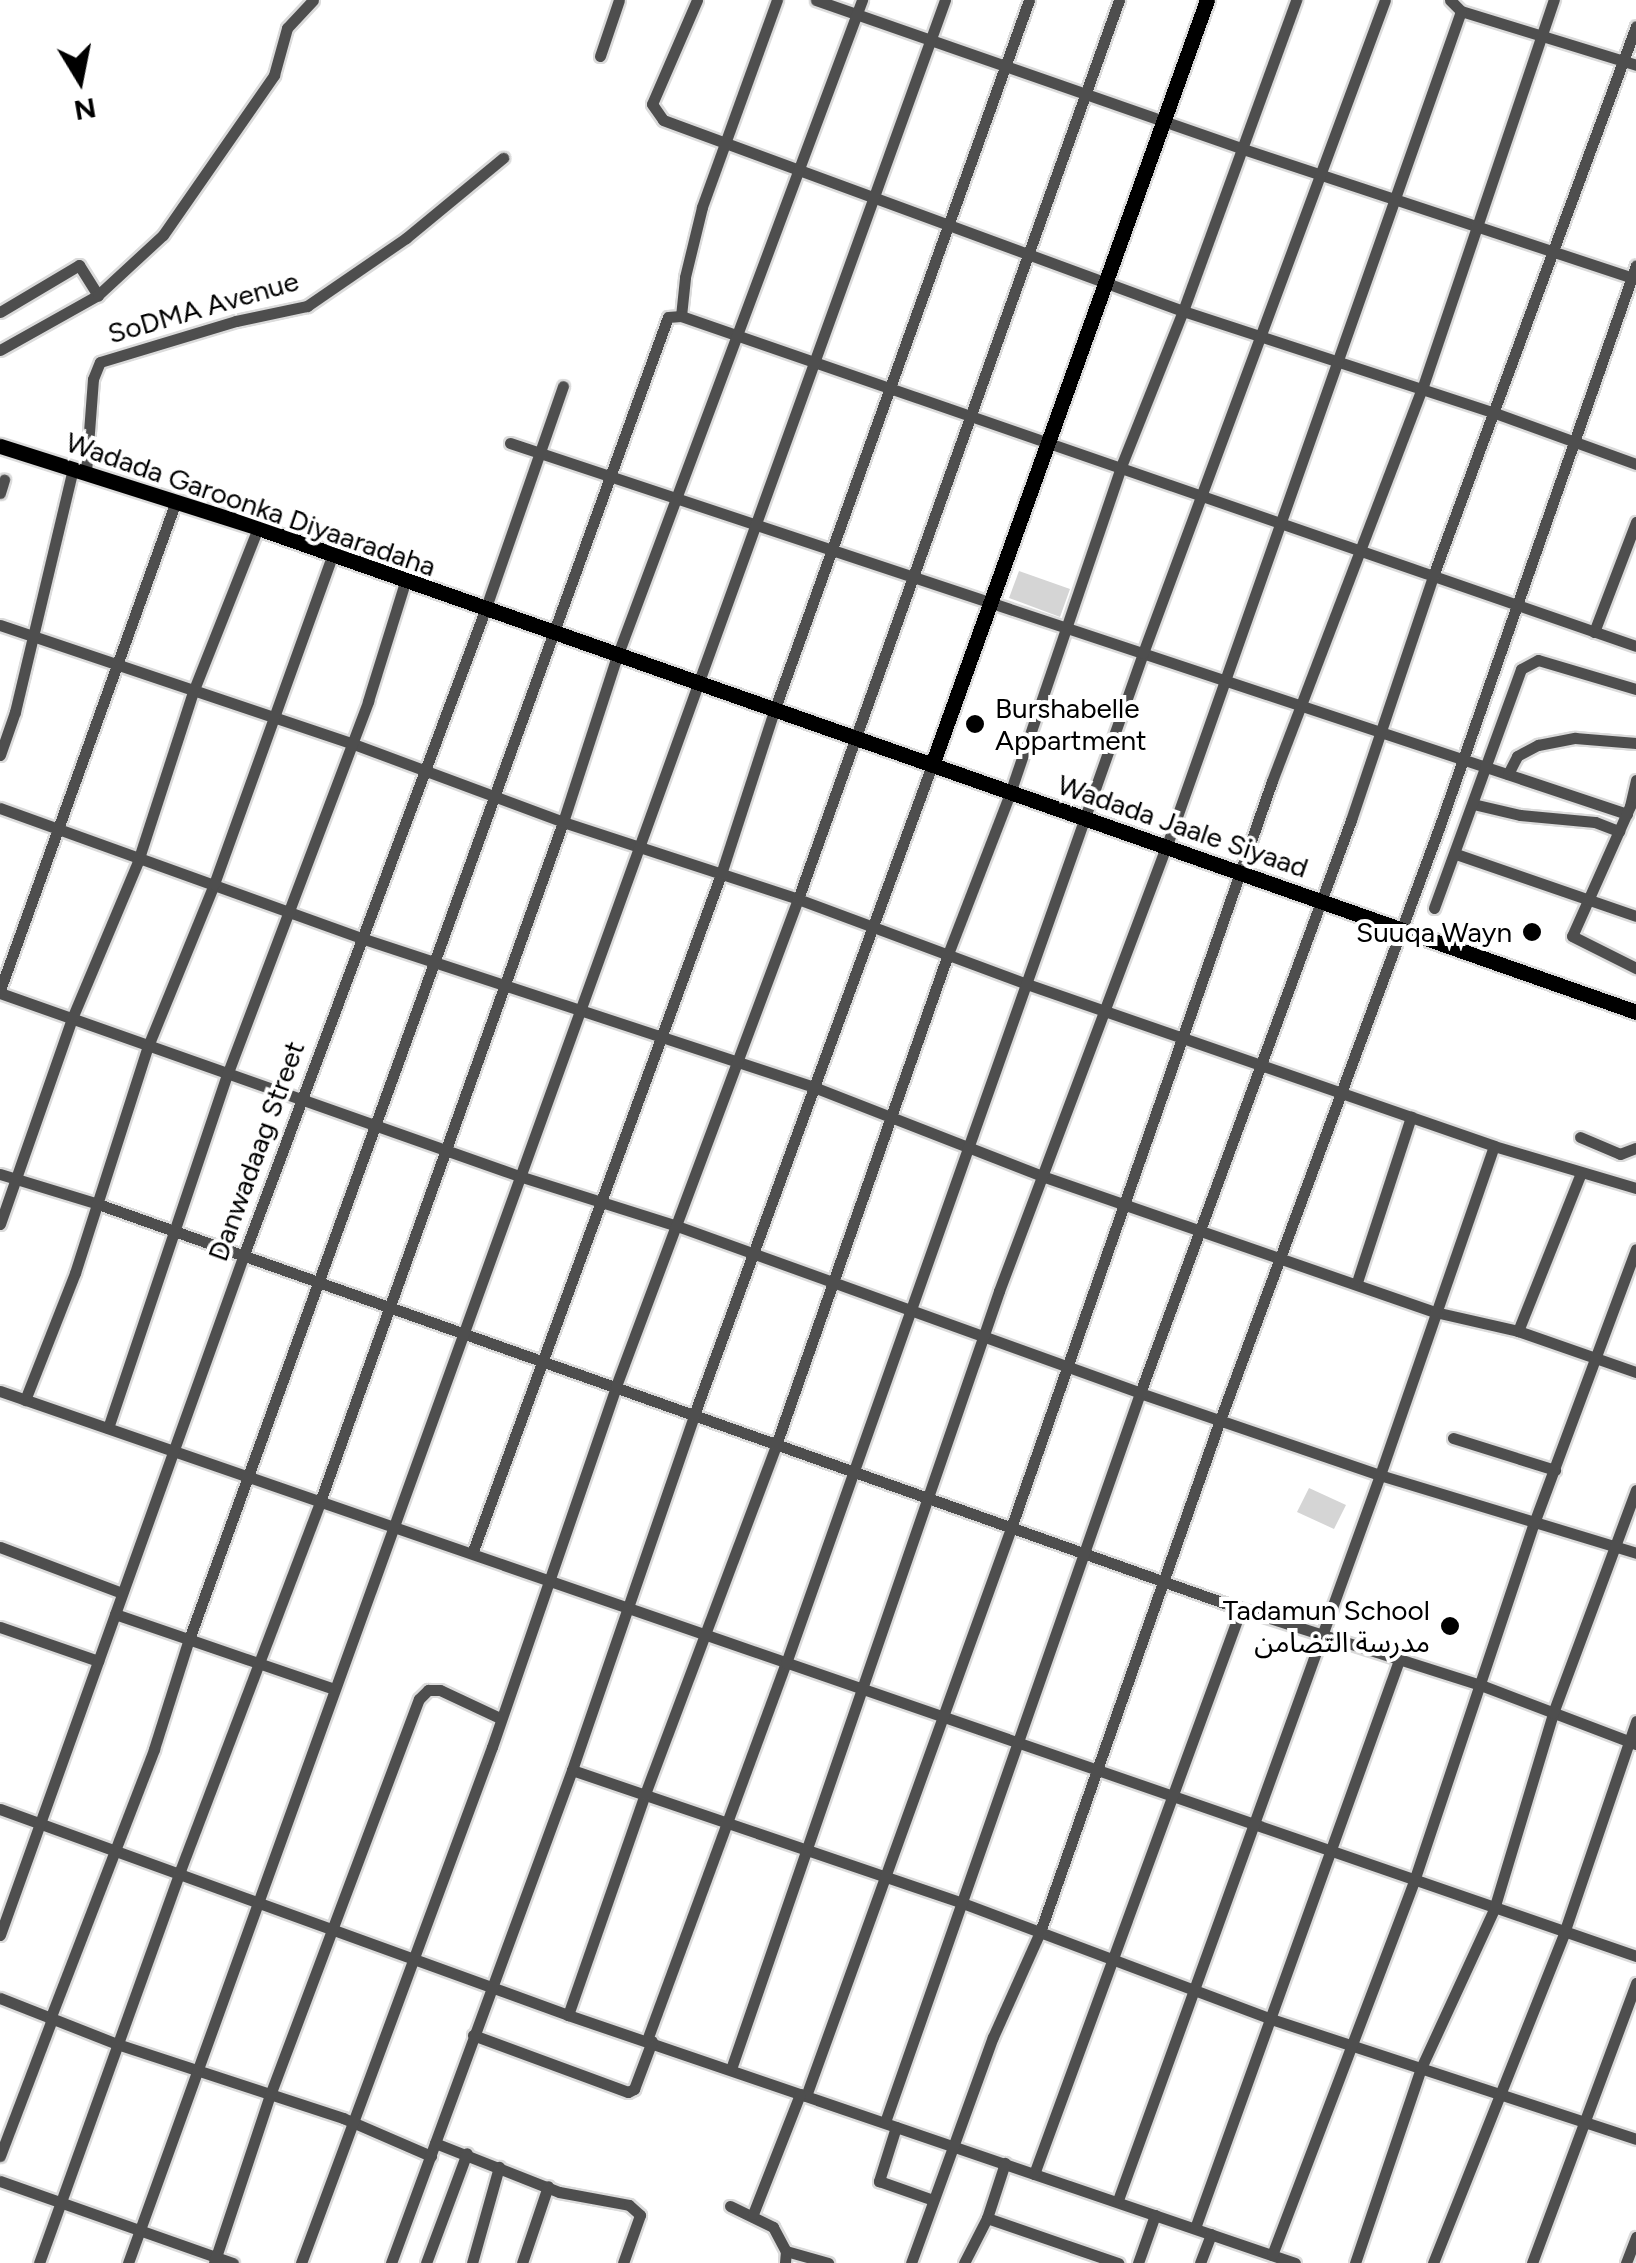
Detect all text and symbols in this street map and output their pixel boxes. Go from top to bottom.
north arrow [30,30,130,130]
text: N [72,91,99,128]
street label: SoDMA Avenue [104,264,302,350]
street label: Wadada Garoonka Diyaaradaha [62,425,440,583]
place label: Burshabelle Appartment [995,691,1147,757]
marker: Burshabelle Appartment [964,713,986,735]
street label: Wadada Jaale Siyaad [1053,767,1313,885]
place label: Suuqa Wayn [1356,915,1512,949]
marker: Suuqa Wayn [1521,921,1543,943]
street label: Danwadaag Street [201,1036,311,1266]
place label: Tadamun School مدرسة التضامن [1223,1593,1430,1659]
marker: Tadamun School مدرسة التضامن [1439,1615,1461,1637]

